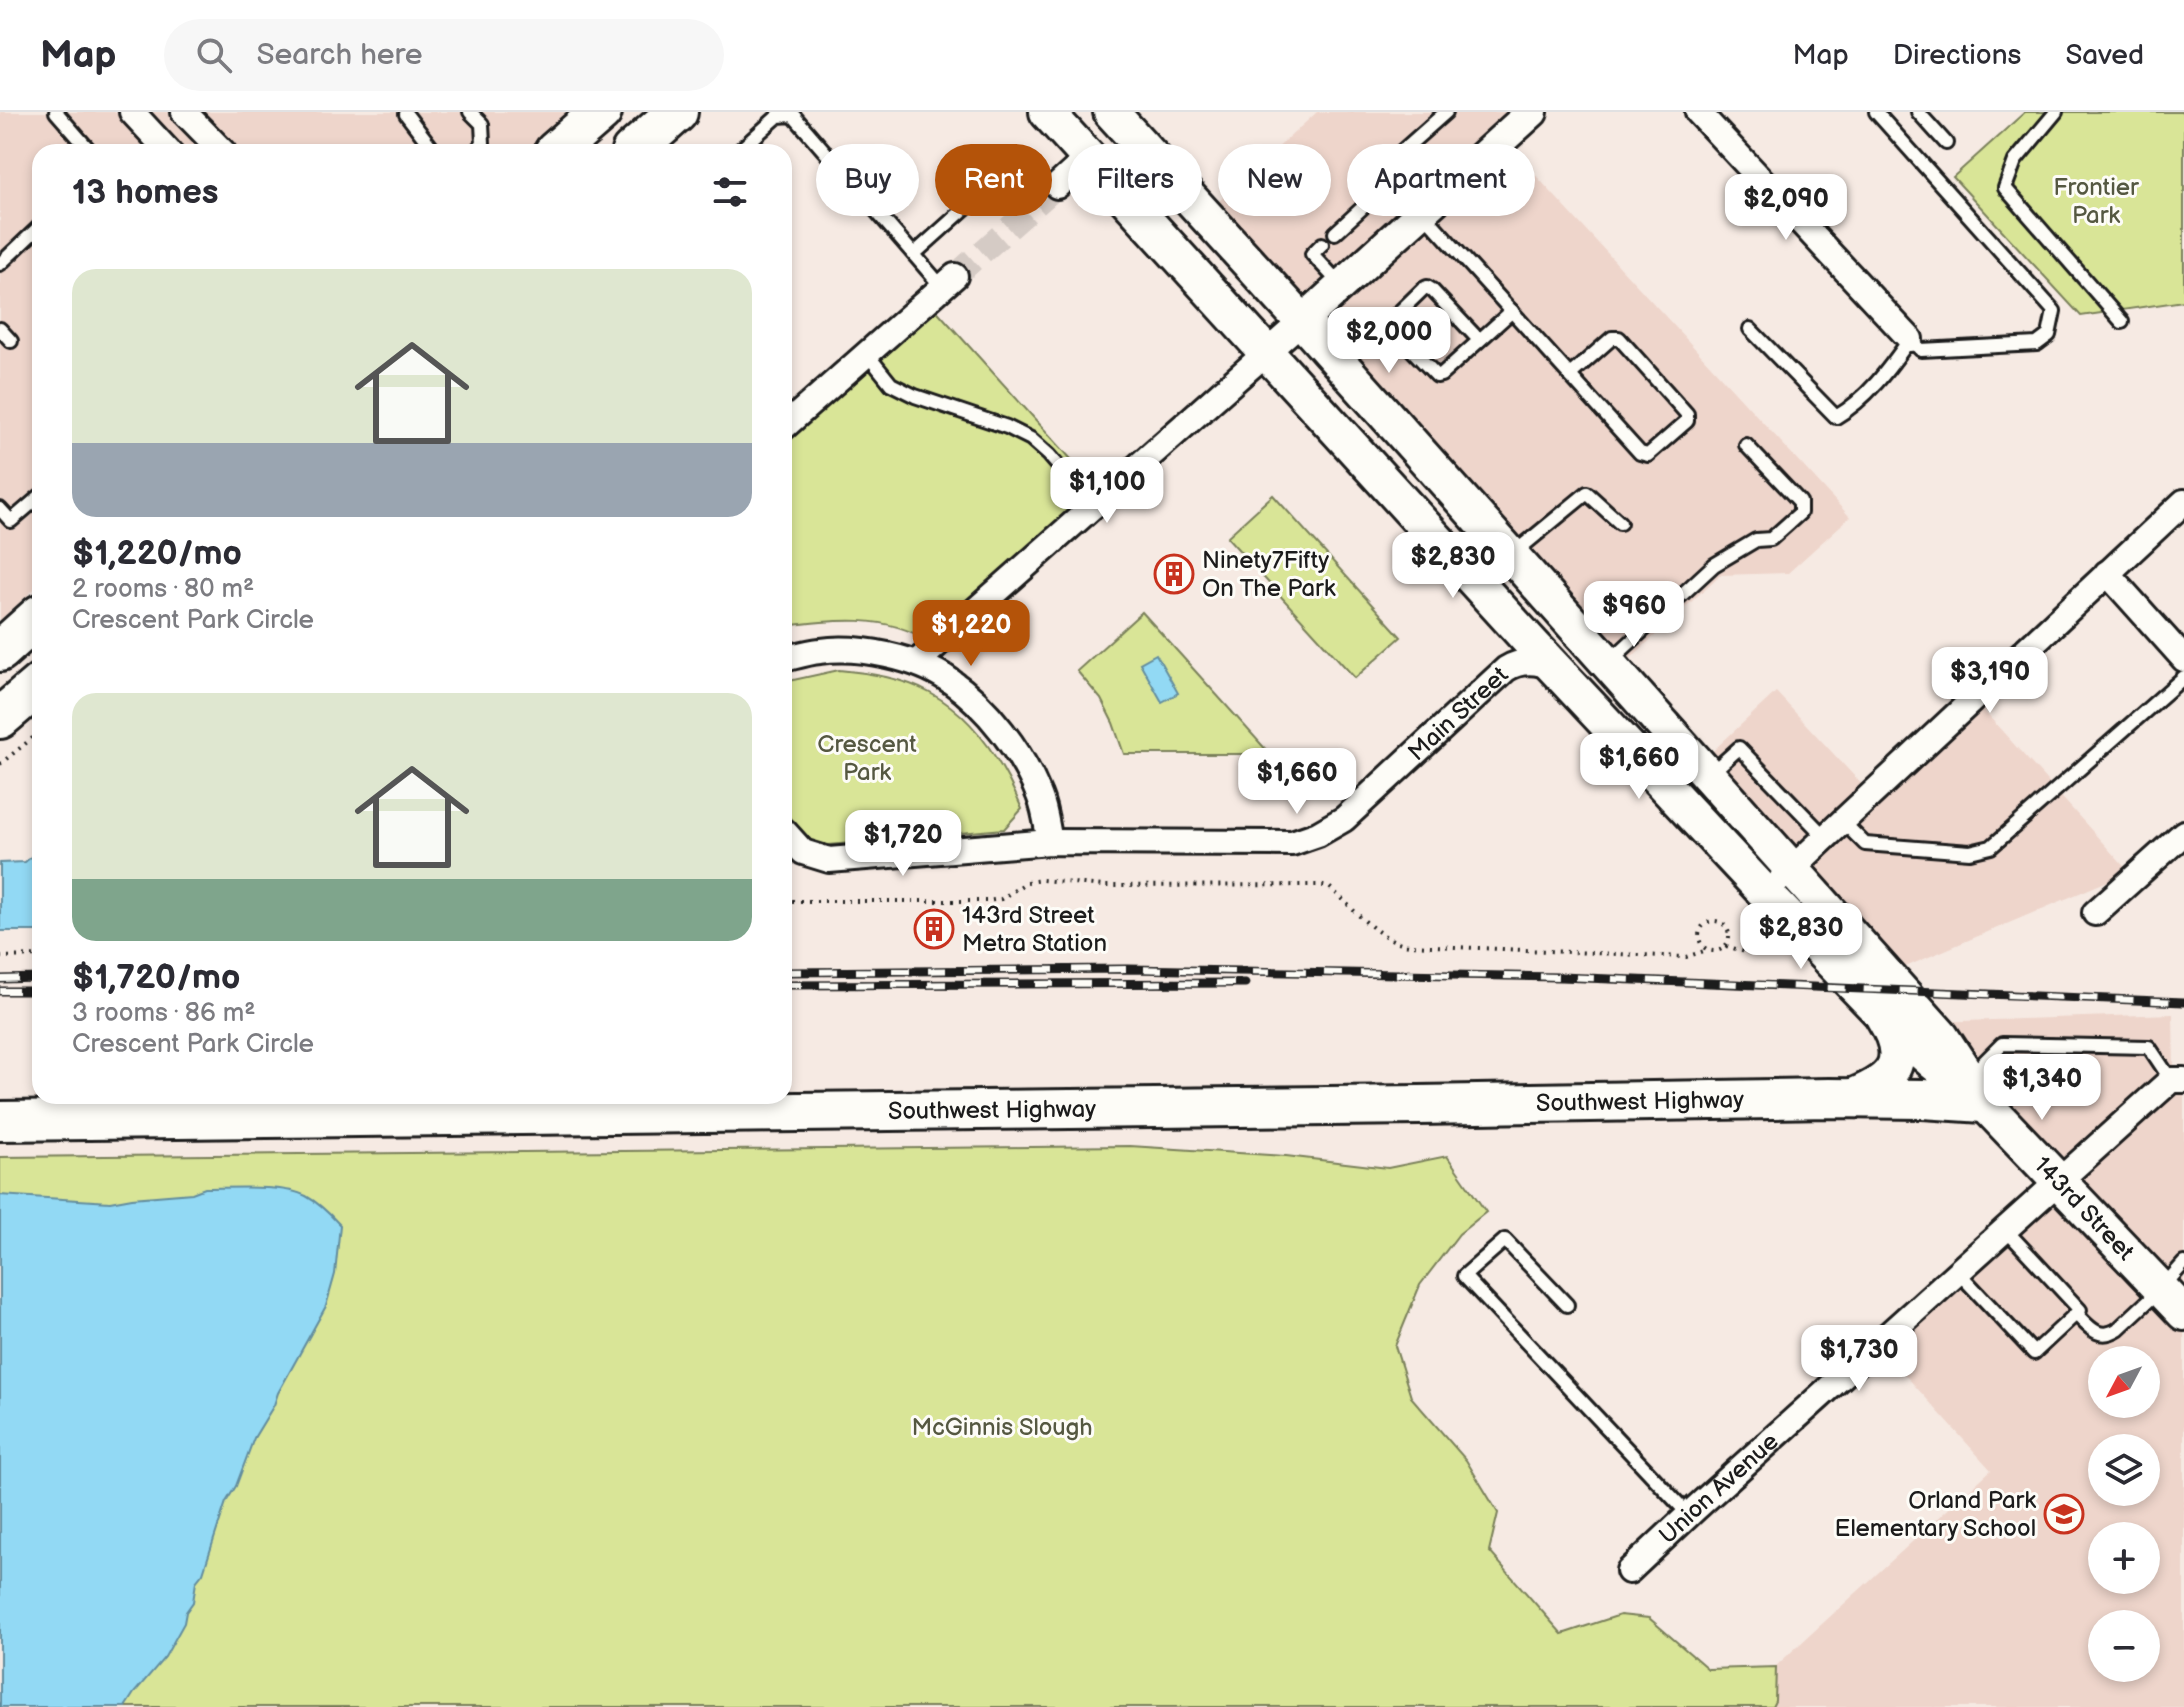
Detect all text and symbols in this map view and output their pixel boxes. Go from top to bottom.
search box [164,19,724,91]
text: Map [40,33,116,78]
icon: search [192,33,236,77]
text: Search here [256,37,423,73]
text: Map [1792,39,1849,72]
text: Directions [1893,39,2021,72]
text: Saved [2065,39,2144,72]
chip: Buy [816,144,919,216]
chip: Rent [935,144,1052,216]
chip: Filters [1068,144,1202,216]
chip: New [1218,144,1331,216]
chip: Apartment [1347,144,1535,216]
icon: filters [708,170,752,214]
text: 13 homes [72,172,219,213]
park label: Frontier Park [2053,173,2139,230]
pin: $2,090 [1721,174,1851,242]
text: $2,090 [1743,184,1829,215]
pin: $2,000 [1324,307,1454,375]
text: $2,000 [1345,317,1433,348]
icon: home [340,321,484,465]
pin: $1,100 [1042,457,1172,525]
text: $1,100 [1068,467,1146,498]
pin: $2,830 [1388,532,1518,600]
text: $1,220/mo [72,533,242,574]
text: $2,830 [1410,542,1496,573]
place label: Ninety7Fifty On The Park [1202,546,1336,603]
building icon: Ninety7Fifty On The Park [1153,553,1195,595]
text: 2 rooms · 80 m² [72,574,254,605]
pin: $960 [1587,581,1681,649]
text: $960 [1602,591,1666,622]
pin: $1,220 [906,600,1036,668]
text: Crescent Park Circle [72,605,314,636]
text: $1,220 [931,610,1011,641]
pin: $3,190 [1925,647,2055,715]
text: $3,190 [1950,657,2030,688]
street label: Main Street [1402,660,1515,767]
park label: Crescent Park [817,730,917,787]
pin: $1,660 [1574,733,1704,801]
text: $1,660 [1598,743,1680,774]
icon: home [340,745,484,889]
pin: $1,660 [1232,748,1362,816]
text: $1,660 [1256,758,1338,789]
pin: $1,720 [838,810,968,878]
text: $1,720 [863,820,943,851]
place label: 143rd Street Metra Station [962,901,1107,958]
pin: $2,830 [1736,903,1866,971]
building icon: 143rd Street Metra Station [913,908,955,950]
text: $2,830 [1758,913,1844,944]
text: $1,720/mo [72,957,240,998]
text: 3 rooms · 86 m² [72,998,256,1029]
text: Crescent Park Circle [72,1029,314,1060]
pin: $1,340 [1977,1054,2107,1122]
text: $1,340 [2002,1064,2082,1095]
street label: Southwest Highway [1536,1085,1744,1118]
street label: Southwest Highway [888,1095,1096,1126]
street label: 143rd Street [2028,1151,2140,1267]
pin: $1,730 [1794,1325,1924,1393]
text: $1,730 [1819,1335,1899,1366]
north arrow [2088,1346,2160,1418]
map controls [2088,1346,2160,1682]
park label: McGinnis Slough [911,1413,1093,1442]
street label: Union Avenue [1653,1427,1784,1550]
button: layers [2088,1434,2160,1506]
place label: Orland Park Elementary School [1835,1486,2036,1543]
school or university icon: Orland Park Elementary School [2043,1493,2085,1535]
button: + [2088,1522,2160,1594]
button: − [2088,1610,2160,1682]

